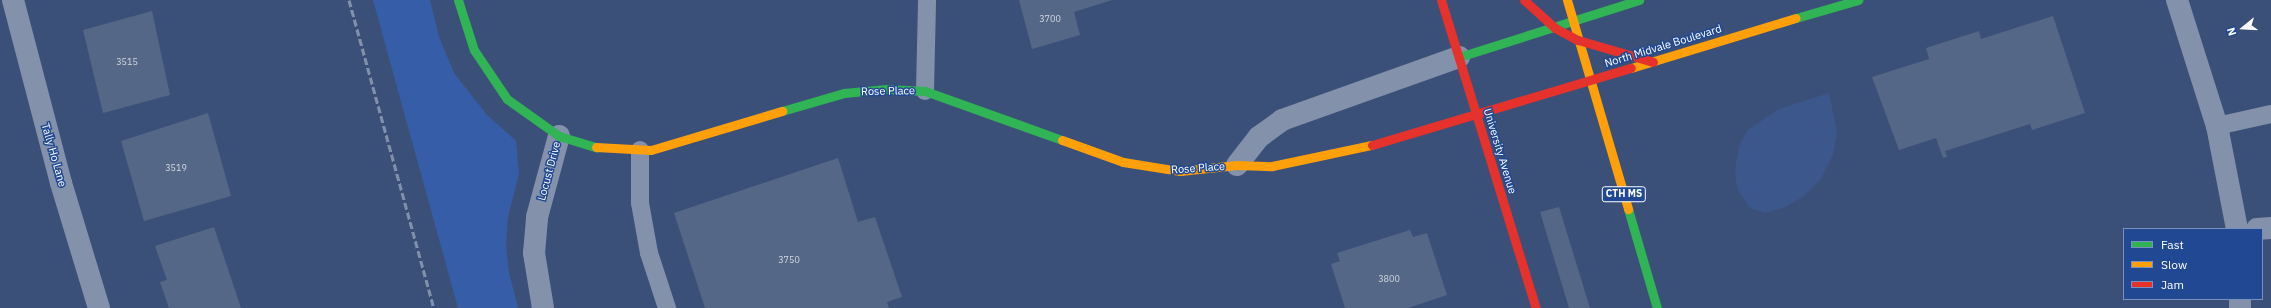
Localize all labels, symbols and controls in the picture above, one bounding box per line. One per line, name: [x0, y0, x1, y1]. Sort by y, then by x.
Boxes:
north arrow: [2223, 8, 2263, 48]
house number: 3700: [1039, 14, 1061, 24]
street label: North Midvale Boulevard: [1603, 22, 1723, 70]
text: N: [2224, 26, 2239, 38]
house number: 3515: [116, 57, 138, 67]
street label: Rose Place: [861, 84, 915, 98]
street label: University Avenue: [1481, 107, 1519, 195]
street label: Tally Ho Lane: [39, 122, 69, 188]
street label: Locust Drive: [535, 140, 563, 202]
street label: Rose Place: [1171, 160, 1225, 176]
house number: 3519: [165, 163, 187, 173]
road number: CTH MS: [1601, 186, 1647, 202]
legend: [2123, 228, 2263, 300]
text: Fast: [2161, 237, 2184, 252]
house number: 3750: [778, 255, 800, 265]
text: Slow: [2161, 257, 2187, 272]
house number: 3800: [1378, 274, 1400, 284]
text: Jam: [2161, 277, 2184, 292]

